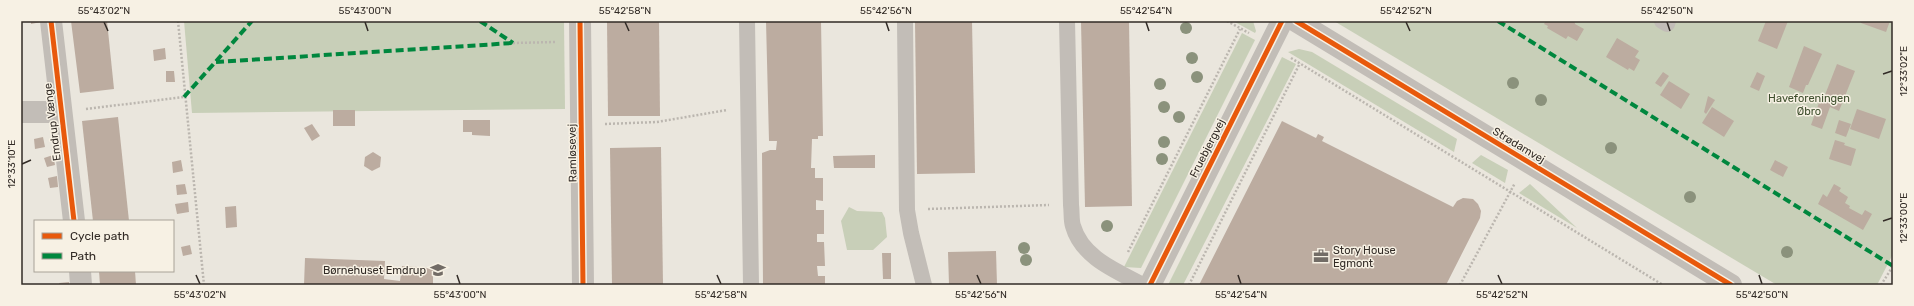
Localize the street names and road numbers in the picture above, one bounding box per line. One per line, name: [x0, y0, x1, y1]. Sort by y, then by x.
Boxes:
street label: Emdrup Vænge: [41, 82, 64, 162]
street label: Fruebjergvej: [1187, 116, 1228, 180]
street label: Ramløsevej: [565, 123, 580, 182]
street label: Strødamvej: [1490, 125, 1547, 166]

